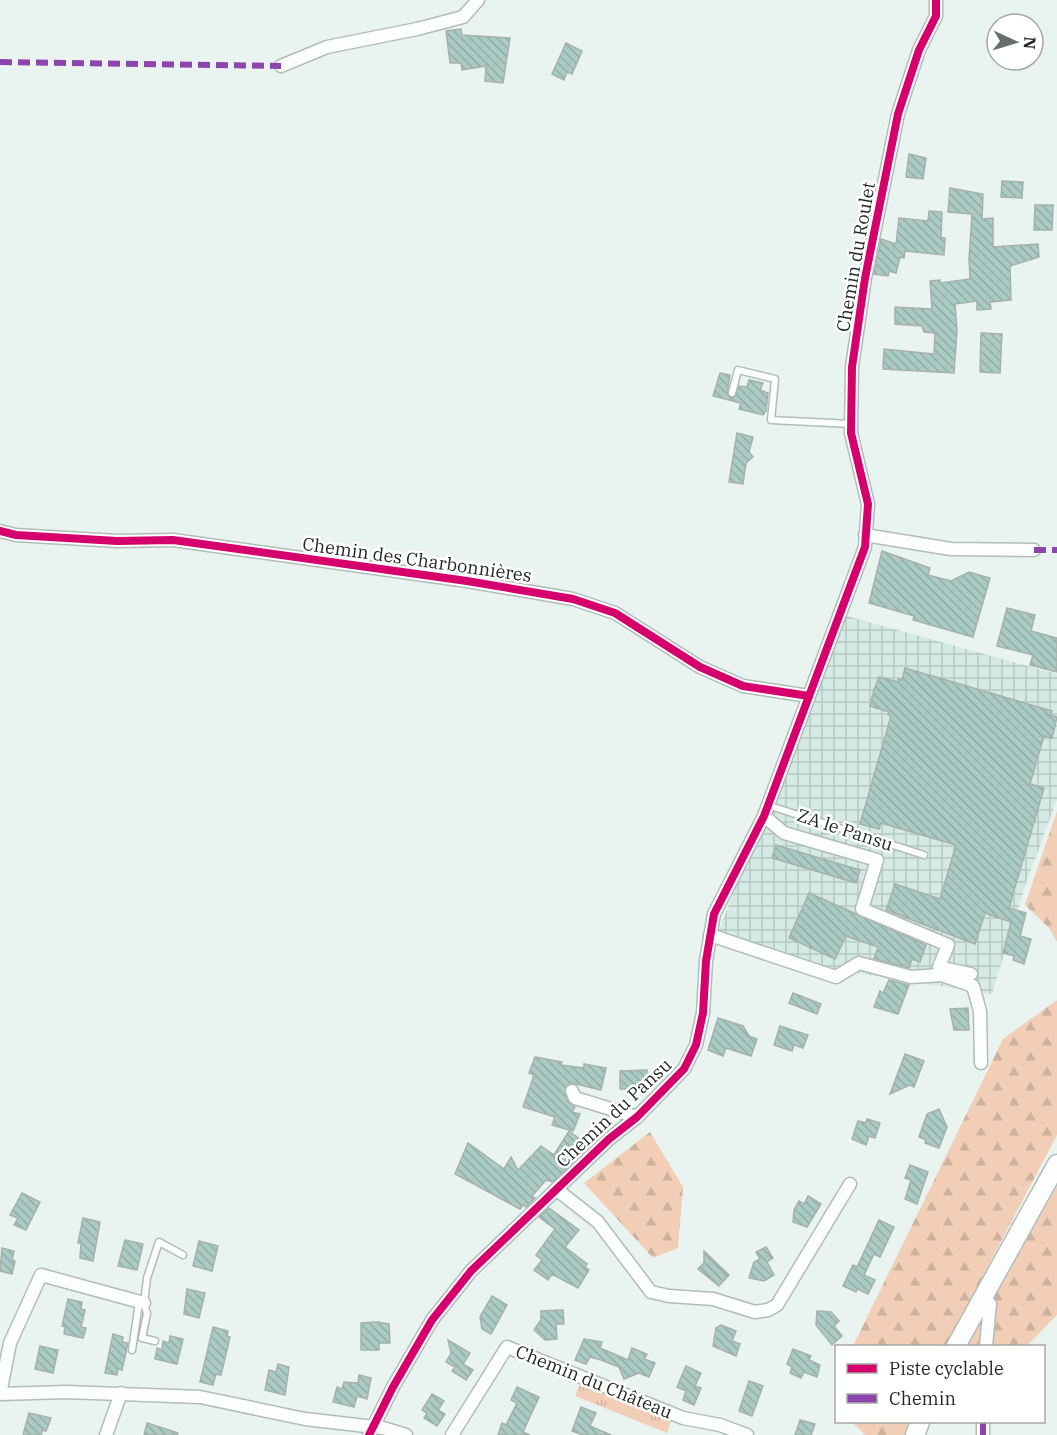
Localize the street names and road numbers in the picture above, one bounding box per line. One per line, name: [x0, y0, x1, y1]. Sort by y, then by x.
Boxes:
street label: Chemin du Roulet: [831, 180, 880, 334]
street label: Chemin des Charbonnières: [301, 532, 533, 587]
street label: ZA le Pansu: [794, 803, 896, 856]
street label: Chemin du Pansu: [551, 1053, 676, 1172]
street label: Chemin du Château: [512, 1340, 676, 1423]

